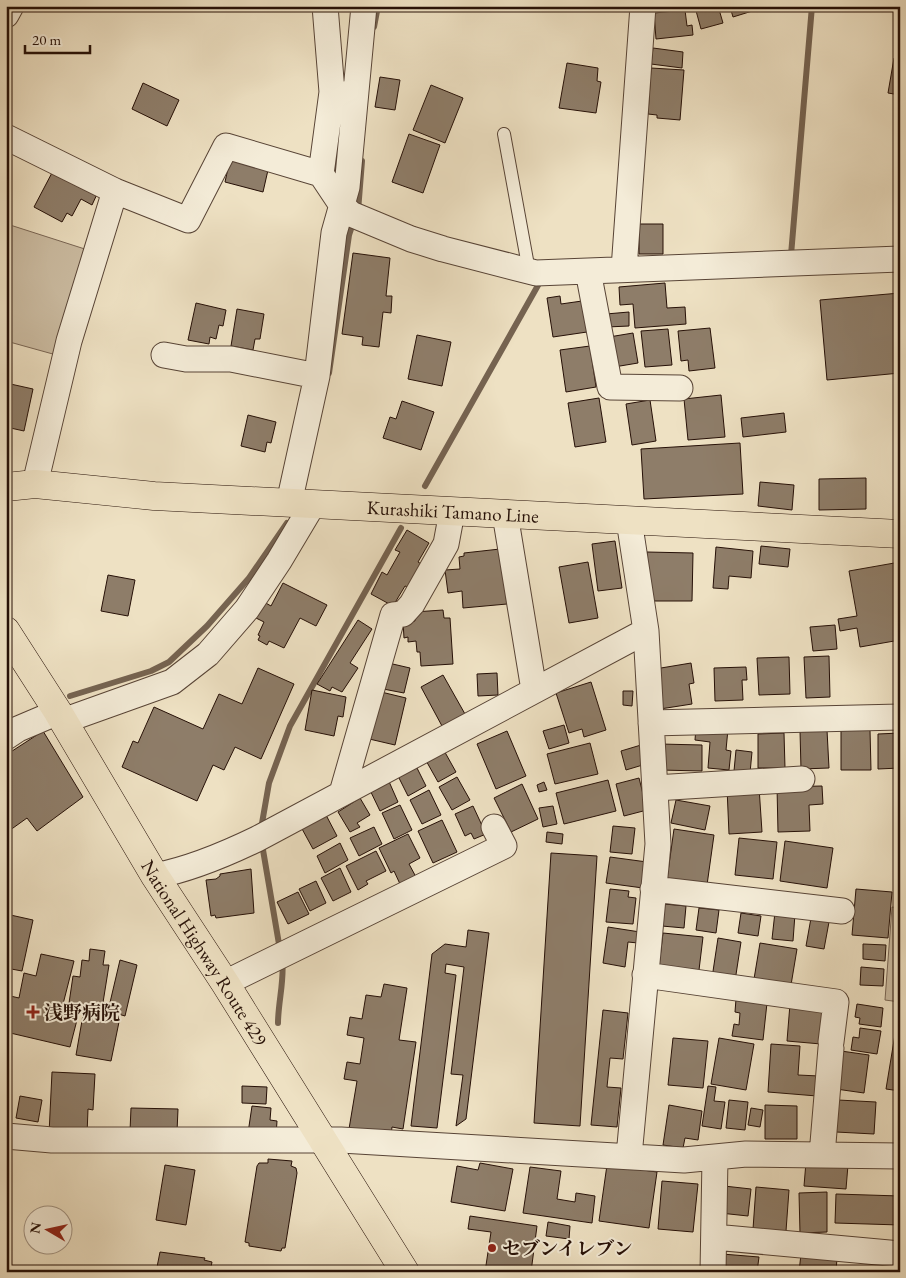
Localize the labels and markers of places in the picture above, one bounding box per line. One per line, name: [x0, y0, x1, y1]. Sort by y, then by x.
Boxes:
place label: 浅野病院: [44, 1000, 120, 1025]
marker: 浅野病院: [26, 1005, 40, 1019]
place label: セブンイレブン: [502, 1236, 633, 1261]
marker: セブンイレブン: [486, 1242, 498, 1254]

